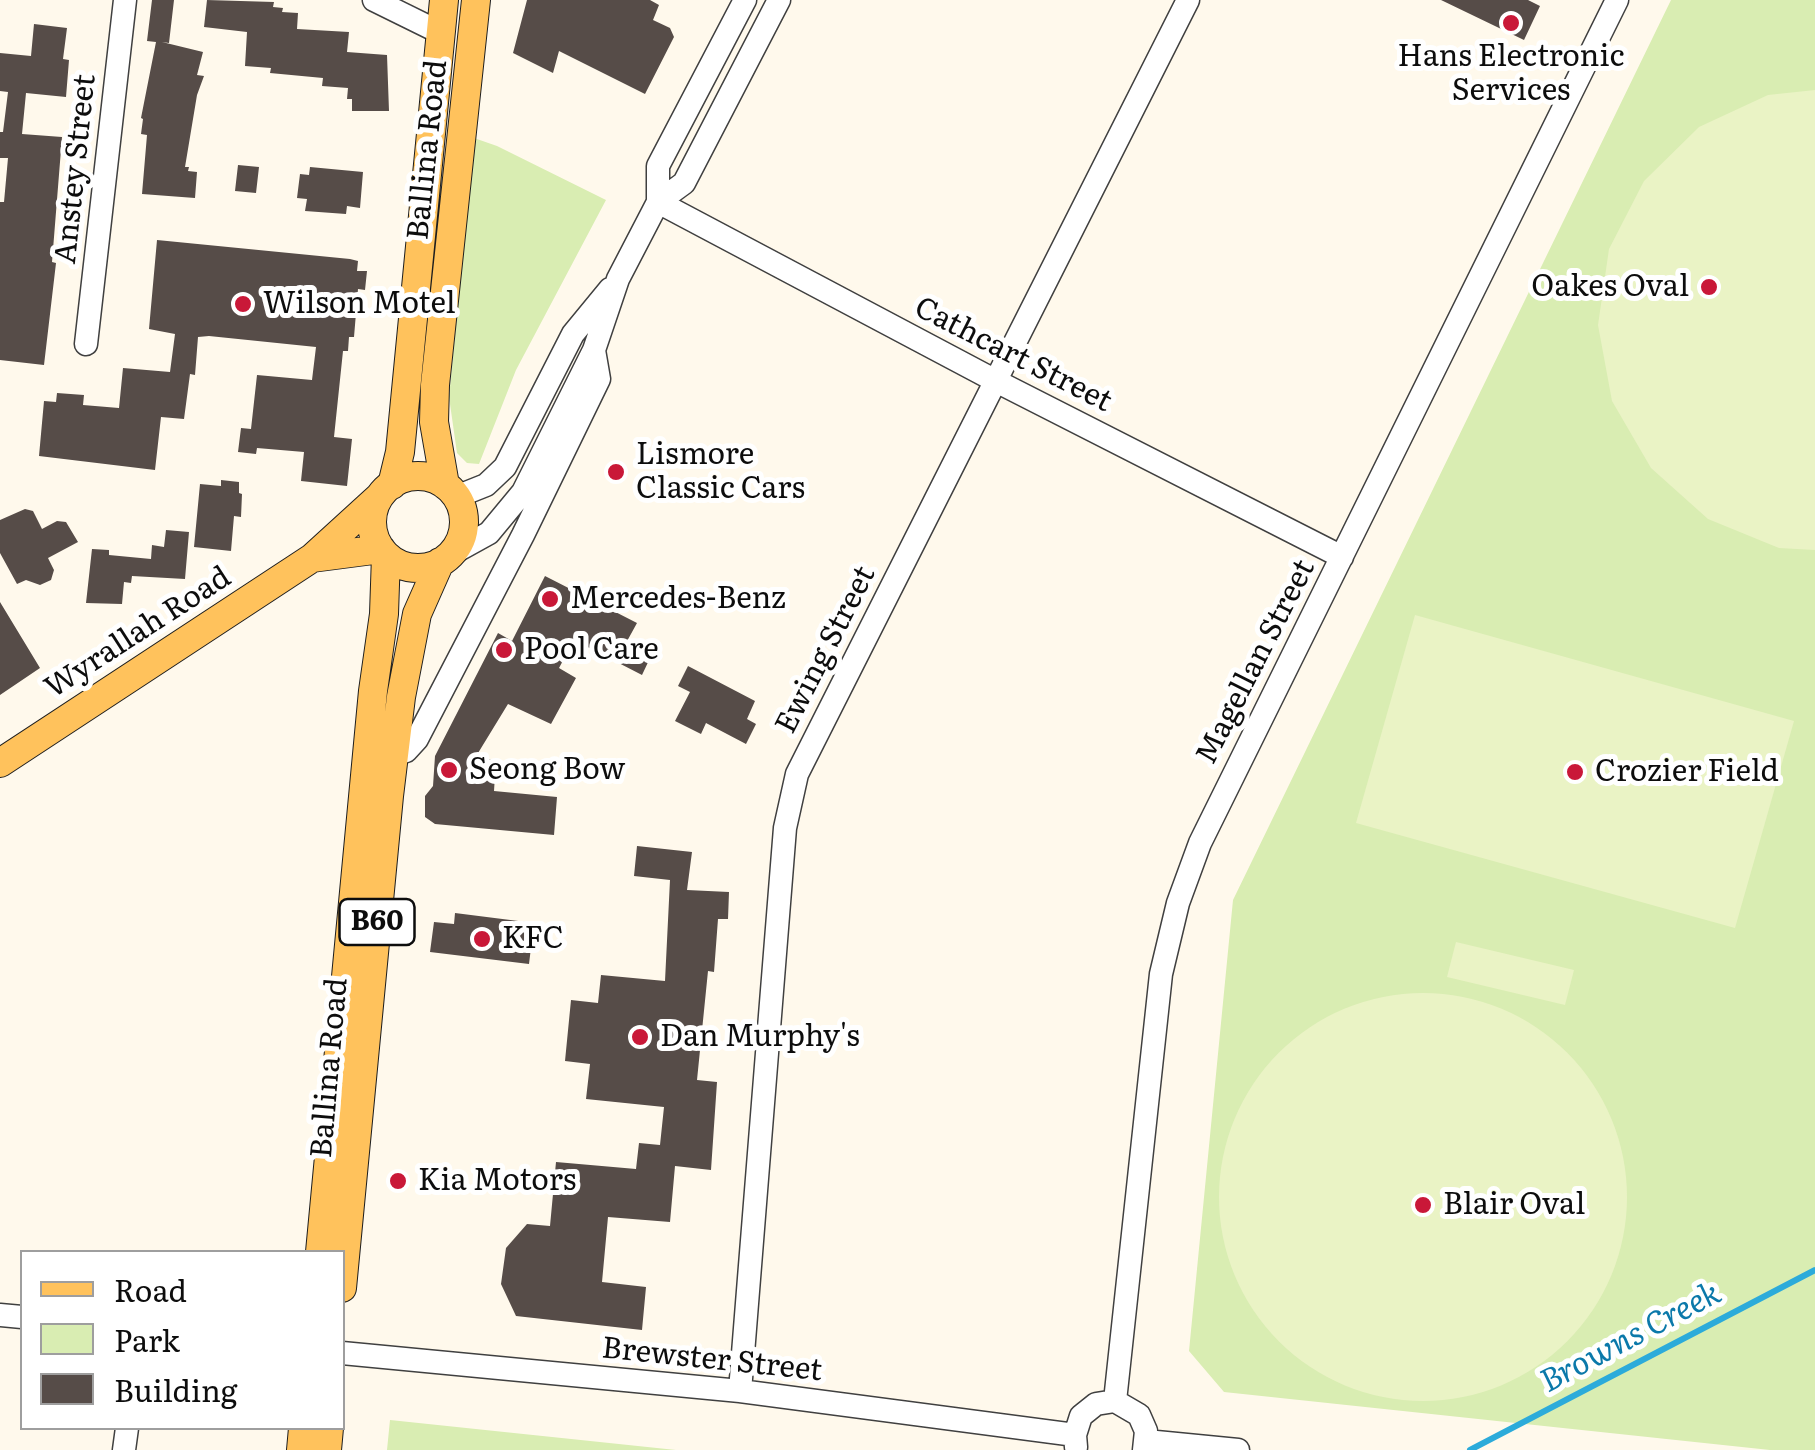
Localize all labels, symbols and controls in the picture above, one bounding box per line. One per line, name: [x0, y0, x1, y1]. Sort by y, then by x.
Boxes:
marker: Hans Electronic Services: [1500, 12, 1522, 34]
place label: Hans Electronic Services: [1398, 39, 1624, 110]
street label: Ballina Road: [401, 58, 455, 242]
street label: Anstey Street: [48, 72, 104, 266]
place label: Oakes Oval: [1531, 269, 1689, 305]
marker: Oakes Oval: [1698, 276, 1720, 298]
place label: Wilson Motel: [263, 286, 456, 322]
street label: Cathcart Street: [908, 290, 1118, 420]
marker: Wilson Motel: [232, 293, 254, 315]
place label: Lismore Classic Cars: [636, 437, 805, 508]
marker: Lismore Classic Cars: [605, 461, 627, 483]
street label: Magellan Street: [1189, 554, 1323, 770]
street label: Wyrallah Road: [38, 560, 238, 706]
street label: Ewing Street: [768, 560, 884, 740]
place label: Mercedes-Benz: [570, 581, 786, 617]
marker: Mercedes-Benz: [539, 588, 561, 610]
place label: Pool Care: [524, 632, 659, 668]
marker: Pool Care: [493, 639, 515, 661]
place label: Seong Bow: [469, 752, 625, 788]
place label: Crozier Field: [1595, 754, 1779, 790]
marker: Seong Bow: [438, 759, 460, 781]
marker: Crozier Field: [1564, 761, 1586, 783]
road number: B60: [340, 899, 414, 945]
place label: KFC: [502, 921, 564, 957]
marker: KFC: [471, 928, 493, 950]
street label: Ballina Road: [304, 976, 356, 1160]
place label: Dan Murphy's: [660, 1019, 860, 1055]
marker: Dan Murphy's: [629, 1026, 651, 1048]
place label: Kia Motors: [418, 1163, 576, 1199]
marker: Kia Motors: [387, 1170, 409, 1192]
place label: Blair Oval: [1443, 1187, 1585, 1223]
marker: Blair Oval: [1412, 1194, 1434, 1216]
legend: [20, 1250, 345, 1430]
text: Road: [114, 1267, 187, 1311]
water label: Browns Creek: [1534, 1274, 1728, 1402]
text: Park: [114, 1317, 180, 1361]
street label: Brewster Street: [600, 1331, 824, 1389]
text: Building: [114, 1367, 238, 1411]

